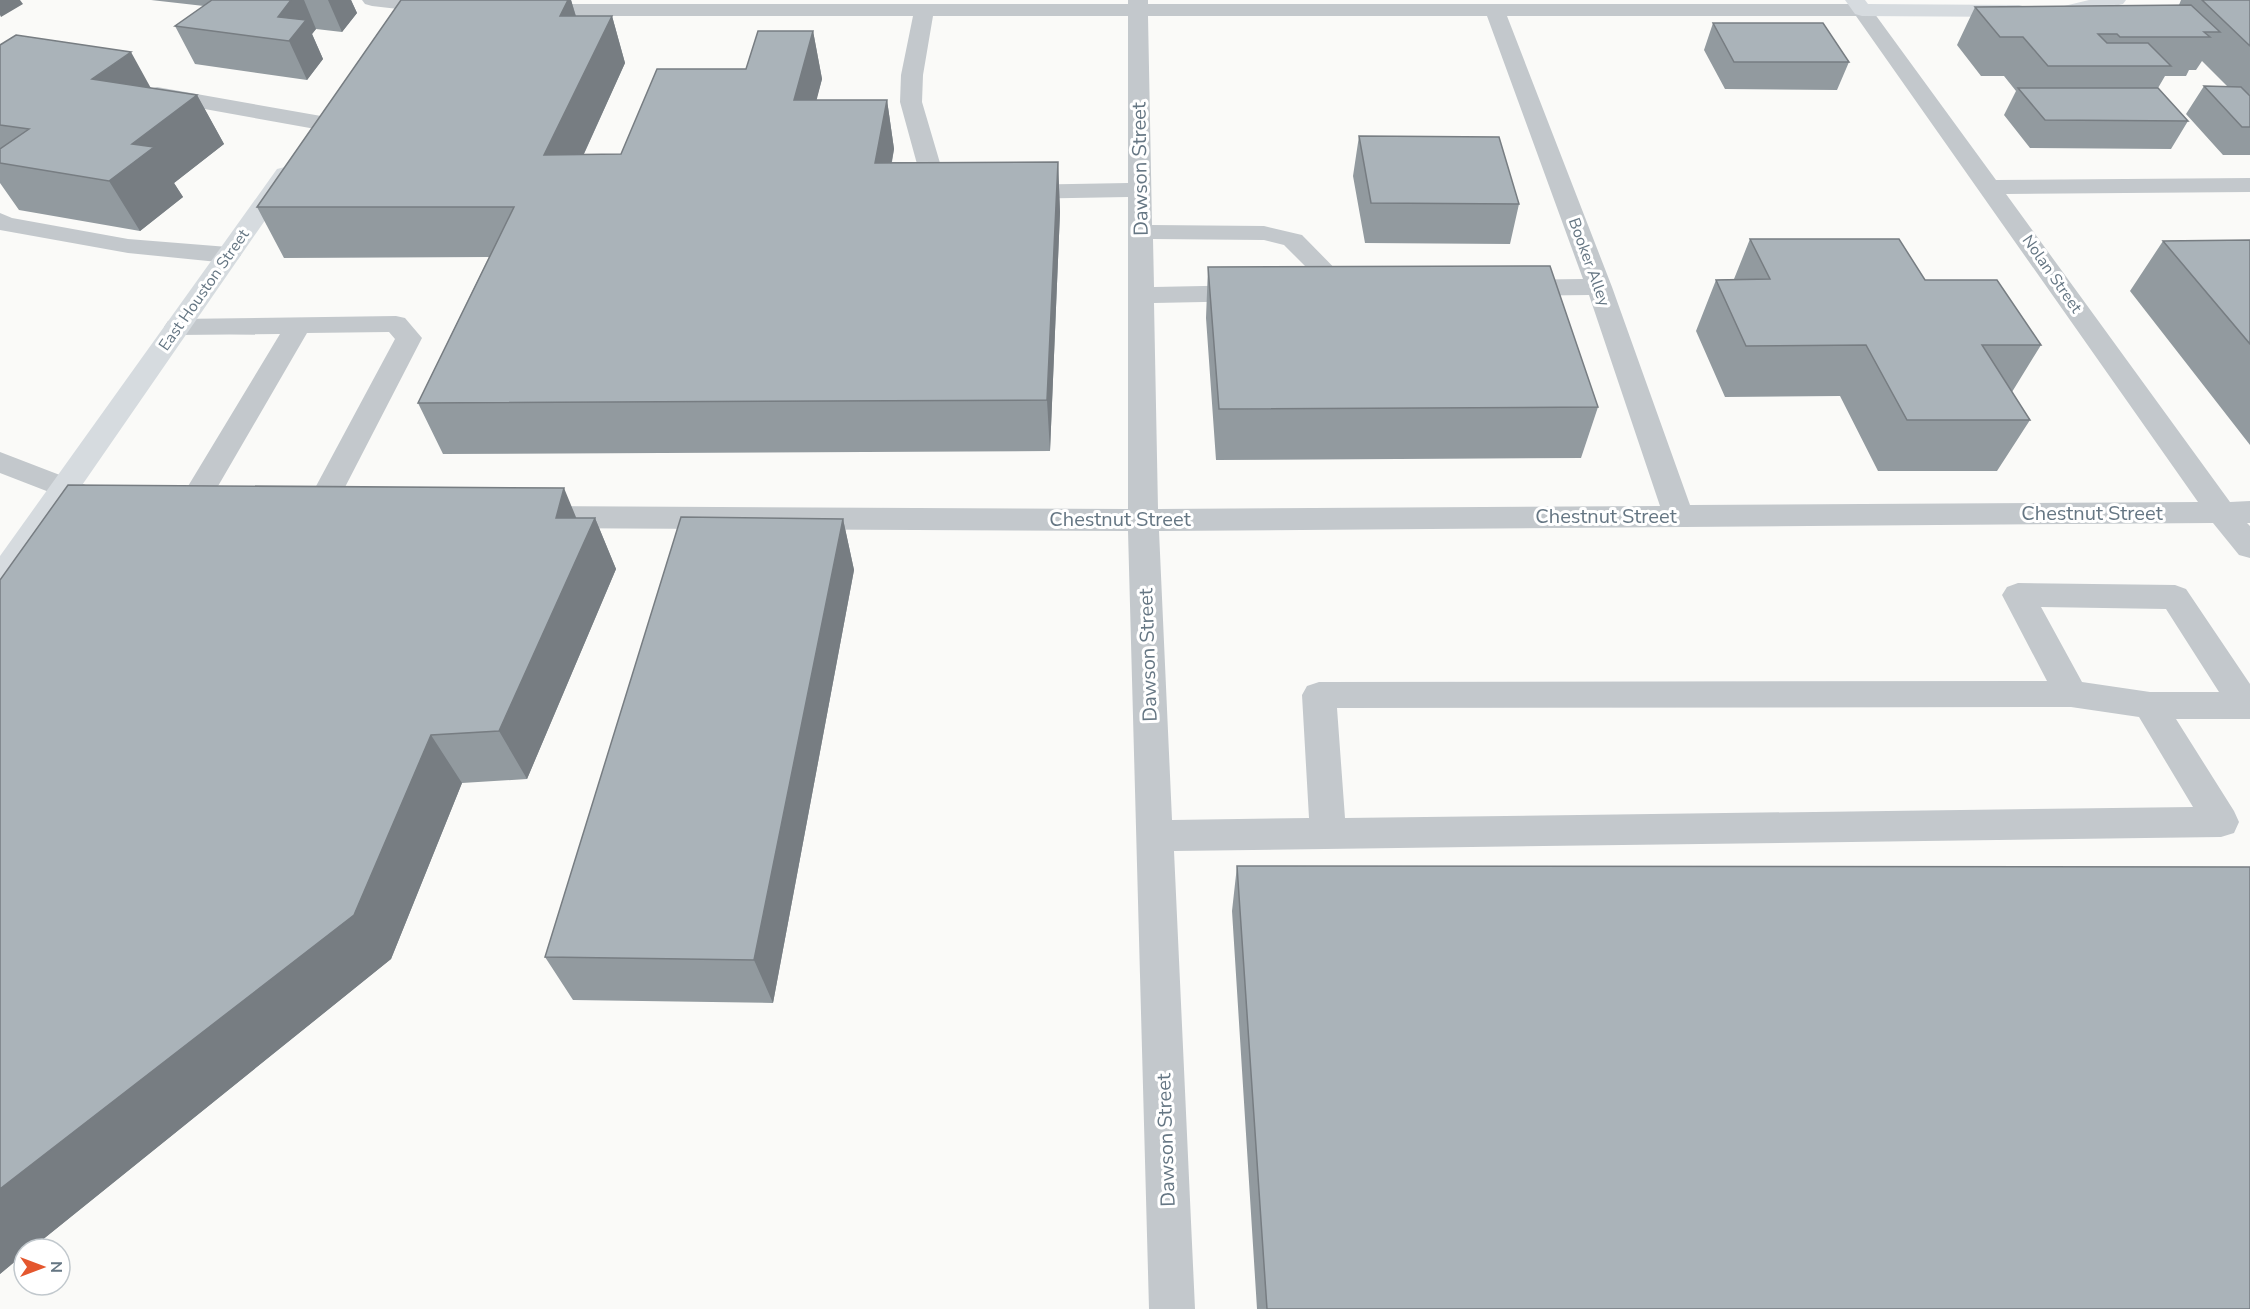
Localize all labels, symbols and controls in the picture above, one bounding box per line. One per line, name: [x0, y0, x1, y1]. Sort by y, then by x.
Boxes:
street label: Dawson Street: [1125, 101, 1155, 236]
street label: Booker Alley: [1563, 215, 1615, 310]
street label: East Houston Street: [154, 224, 255, 355]
street label: Nolan Street: [2017, 230, 2087, 318]
street label: Chestnut Street: [2021, 500, 2164, 527]
street label: Chestnut Street: [1535, 503, 1678, 530]
street label: Chestnut Street: [1049, 506, 1192, 533]
street label: Dawson Street: [1132, 587, 1164, 722]
street label: Dawson Street: [1150, 1072, 1182, 1207]
north arrow: [12, 1237, 72, 1297]
text: N: [45, 1261, 67, 1273]

